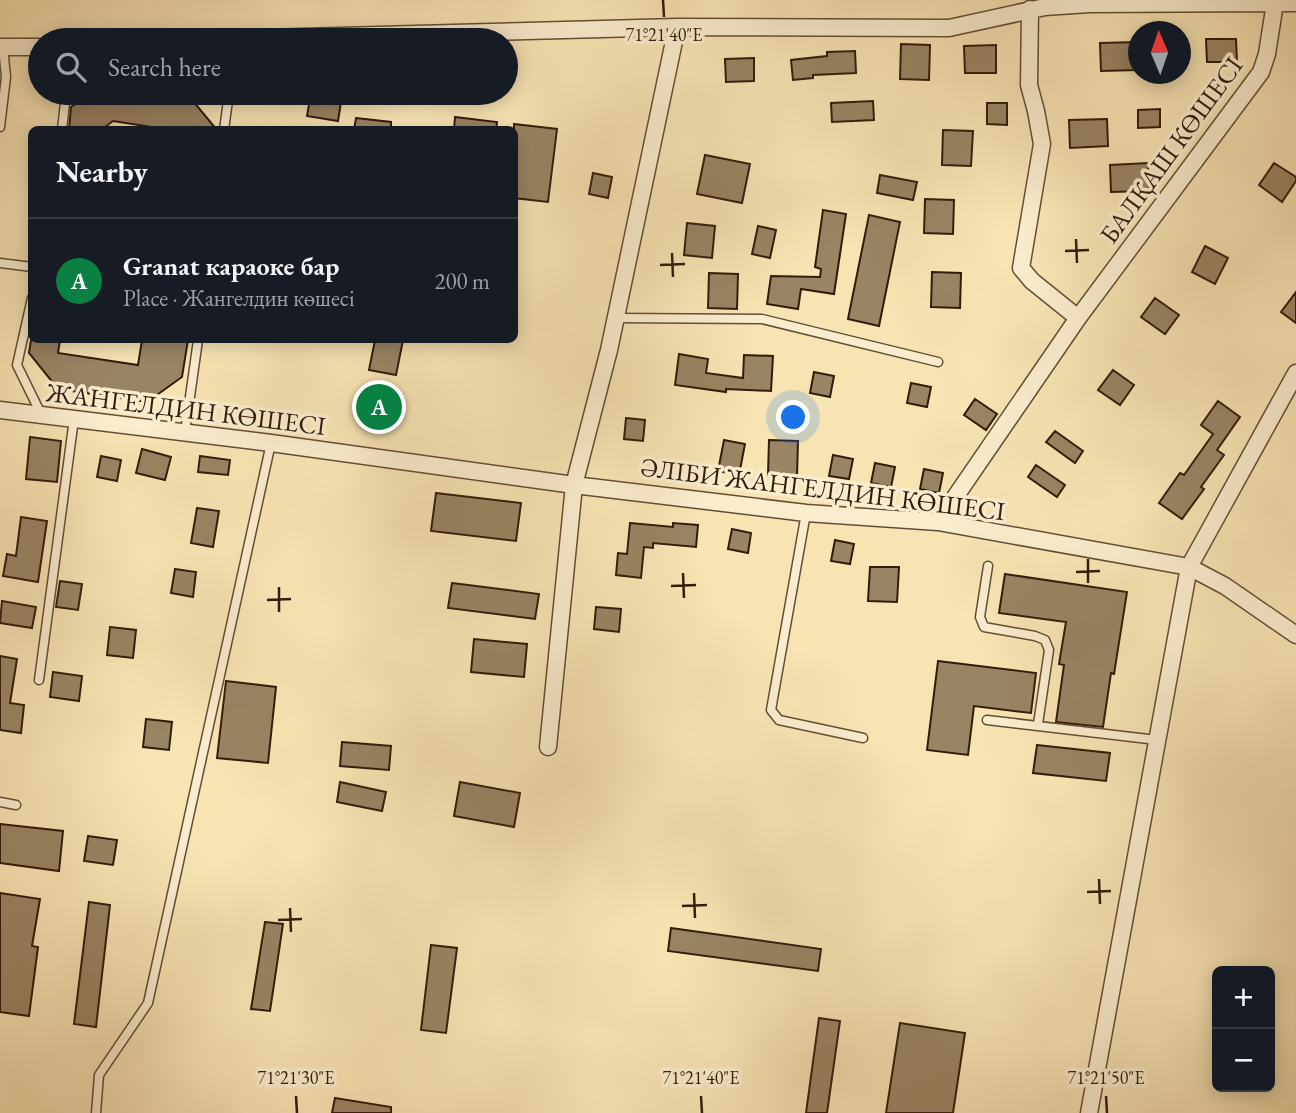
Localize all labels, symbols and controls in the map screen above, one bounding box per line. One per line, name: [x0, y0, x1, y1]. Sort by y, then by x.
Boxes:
north arrow: [1128, 21, 1191, 84]
text: 71°21'40"E: [626, 23, 702, 46]
search box: [28, 28, 518, 105]
icon: search: [52, 48, 90, 86]
text: Search here: [108, 50, 221, 84]
street label: БАЛҚАШ КӨШЕСІ: [1092, 50, 1250, 250]
text: Nearby: [56, 152, 148, 191]
text: Granat караоке бар: [123, 249, 339, 283]
text: A: [71, 266, 87, 296]
text: 200 m: [434, 266, 490, 296]
text: Place · Жангелдин көшесі: [123, 283, 355, 313]
street label: ЖАНГЕЛДИН КӨШЕСІ: [43, 375, 328, 443]
pin: A: [356, 381, 402, 433]
your location: [776, 400, 810, 434]
street label: ӘЛІБИ ЖАНГЕЛДИН КӨШЕСІ: [639, 450, 1007, 528]
map controls: [1212, 966, 1275, 1092]
button: +: [1212, 966, 1275, 1029]
button: −: [1212, 1029, 1275, 1092]
text: 71°21'30"E: [258, 1066, 334, 1089]
text: 71°21'40"E: [663, 1066, 739, 1089]
text: 71°21'50"E: [1068, 1066, 1144, 1089]

